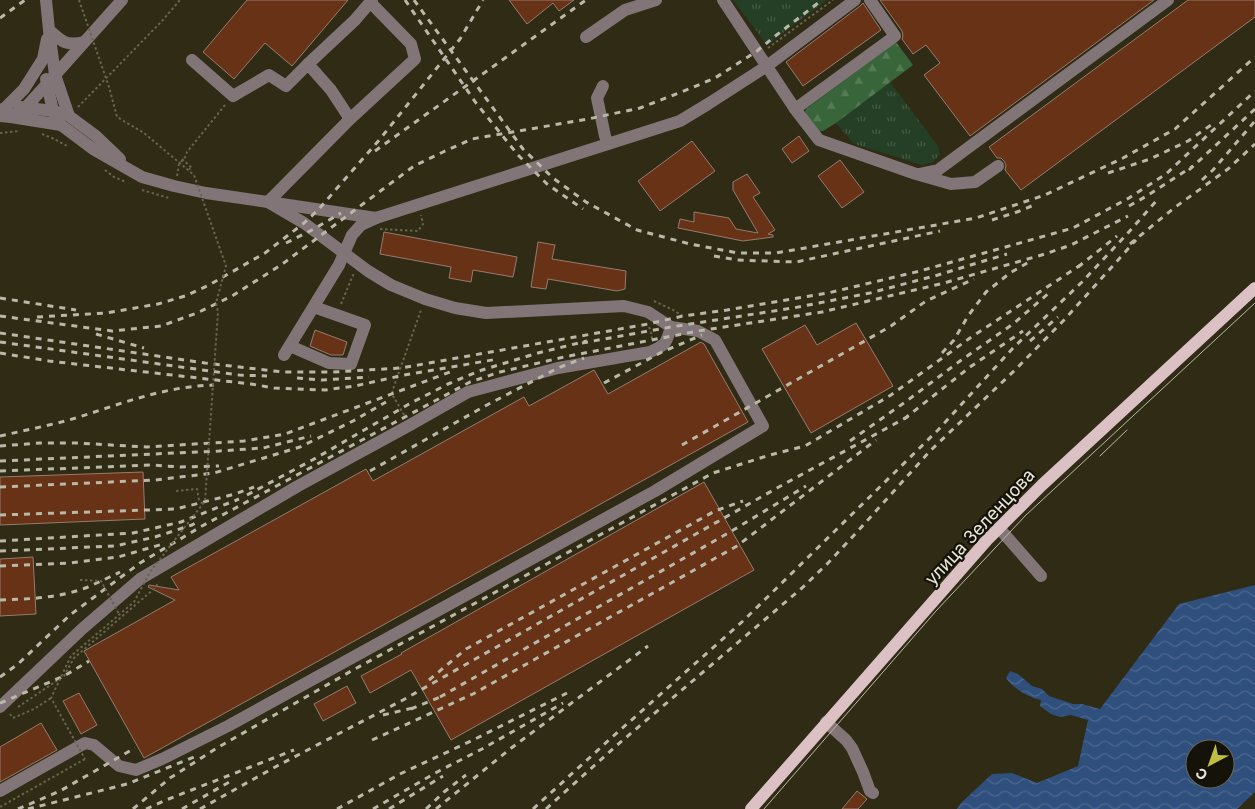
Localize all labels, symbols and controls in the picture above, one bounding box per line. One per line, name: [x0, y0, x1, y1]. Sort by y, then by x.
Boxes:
street label: улица Зеленцова: [920, 464, 1039, 589]
north arrow: [1185, 739, 1235, 789]
text: С: [1192, 764, 1211, 784]

